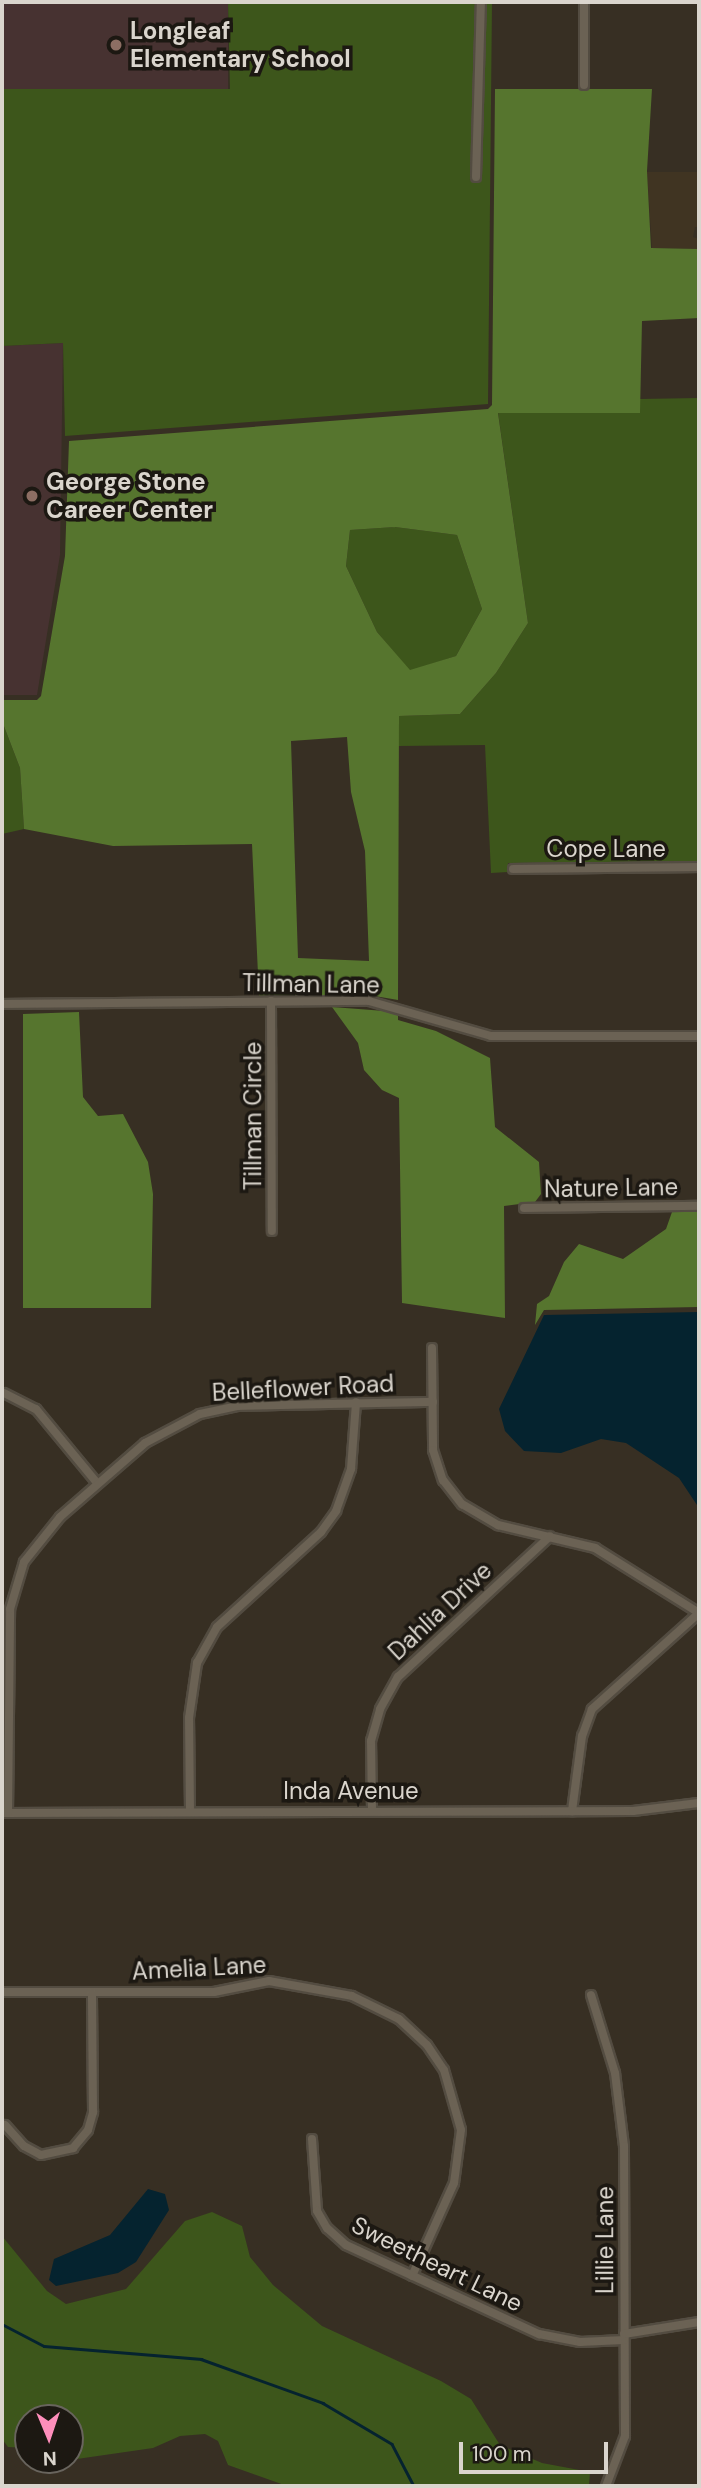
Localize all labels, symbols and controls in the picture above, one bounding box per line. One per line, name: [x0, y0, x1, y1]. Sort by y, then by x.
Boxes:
place label: Longleaf Elementary School: [130, 17, 351, 73]
marker: Longleaf Elementary School: [108, 37, 124, 53]
place label: George Stone Career Center: [46, 468, 213, 524]
marker: George Stone Career Center: [24, 488, 40, 504]
street label: Cope Lane: [546, 835, 666, 863]
street label: Tillman Lane: [242, 968, 380, 1000]
street label: Tillman Circle: [239, 1042, 267, 1190]
street label: Nature Lane: [544, 1172, 678, 1204]
street label: Belleflower Road: [211, 1369, 395, 1407]
street label: Dahlia Drive: [382, 1556, 498, 1666]
street label: Inda Avenue: [283, 1777, 419, 1805]
street label: Amelia Lane: [131, 1950, 267, 1986]
street label: Lillie Lane: [591, 2186, 619, 2294]
street label: Sweetheart Lane: [347, 2210, 527, 2318]
north arrow: [14, 2404, 84, 2474]
scale bar: [463, 2428, 612, 2472]
text: 100 m: [472, 2440, 532, 2468]
text: N: [42, 2446, 57, 2471]

